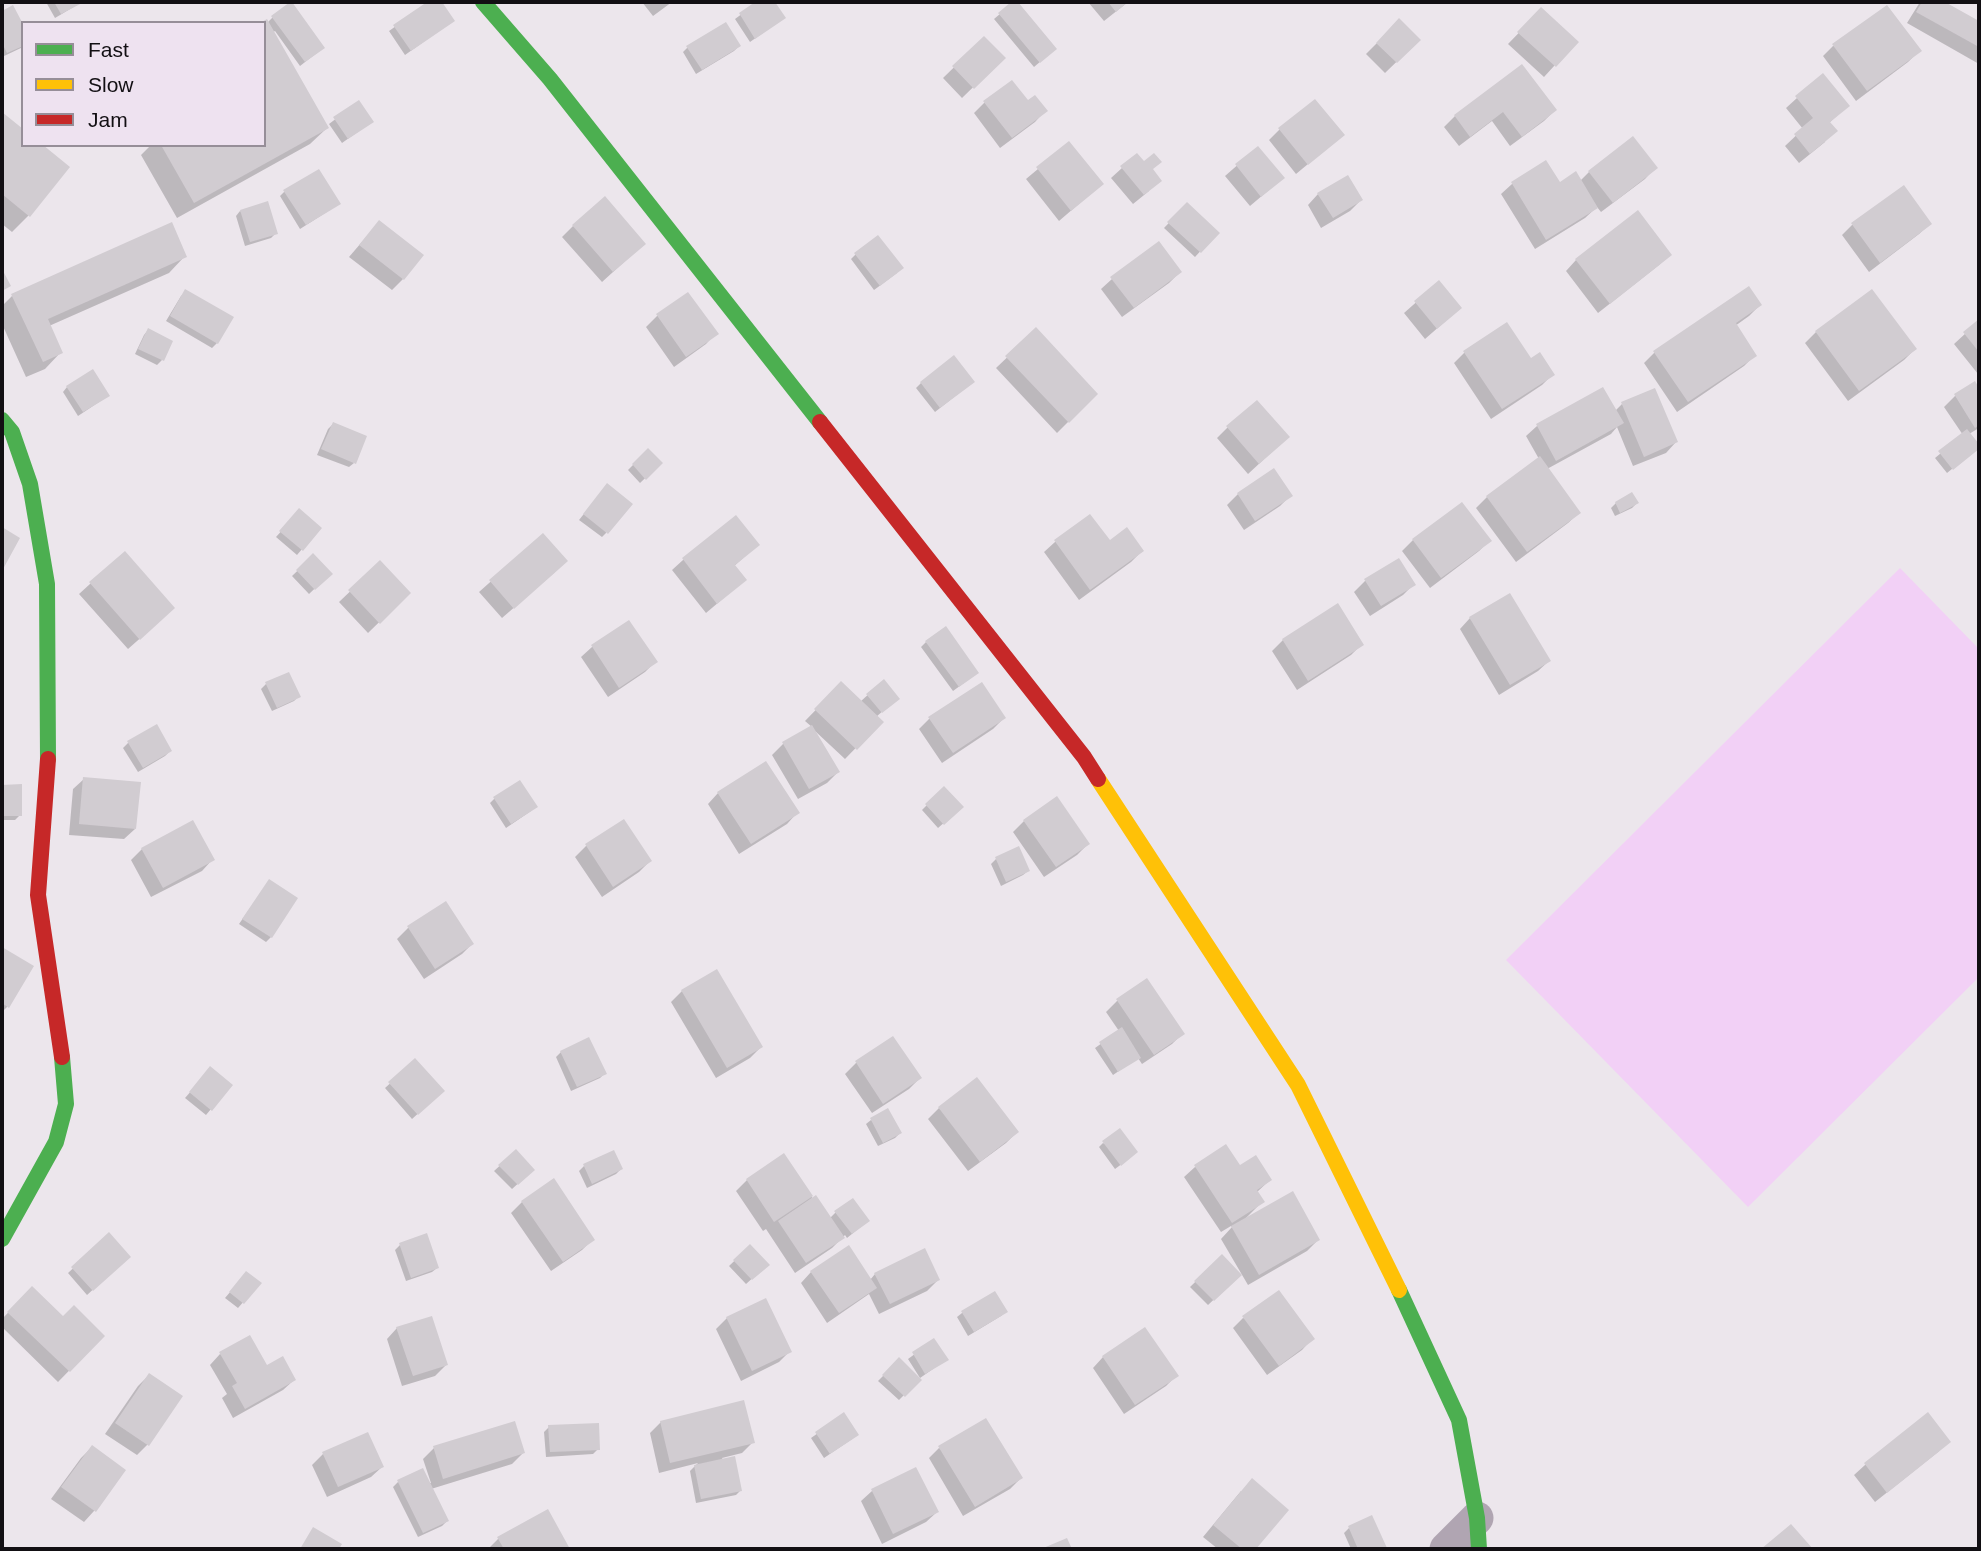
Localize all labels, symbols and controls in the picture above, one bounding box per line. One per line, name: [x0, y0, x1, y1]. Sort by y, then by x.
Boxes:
legend: [21, 21, 266, 147]
text: Fast: [88, 38, 129, 61]
text: Slow: [88, 73, 134, 96]
text: Jam: [88, 108, 128, 131]

